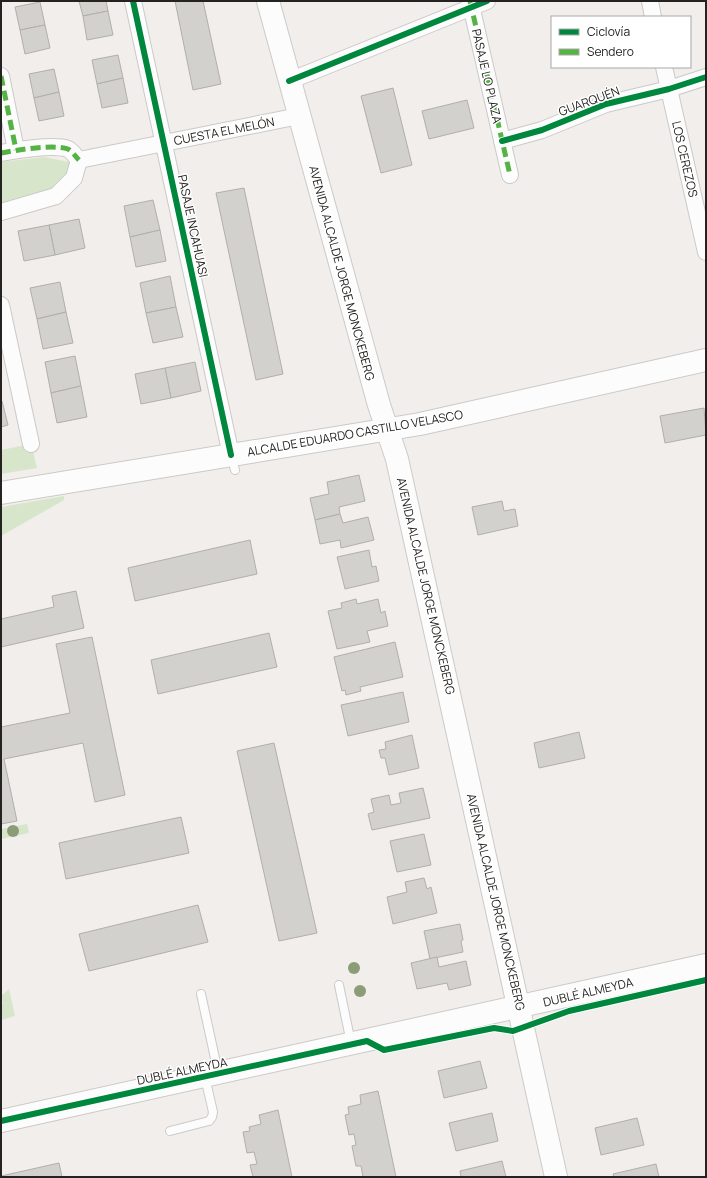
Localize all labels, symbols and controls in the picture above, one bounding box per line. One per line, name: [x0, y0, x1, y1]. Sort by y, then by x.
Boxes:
legend: [551, 16, 691, 68]
text: Ciclovía: [587, 23, 630, 40]
street label: PASAJE LO PLAZA: [468, 27, 506, 125]
text: Sendero: [587, 43, 634, 60]
street label: GUARQUÉN: [556, 82, 622, 120]
street label: CUESTA EL MELÓN: [172, 113, 276, 149]
street label: LOS CEREZOS: [668, 119, 702, 199]
street label: AVENIDA ALCALDE JORGE MONCKEBERG: [305, 164, 379, 383]
street label: PASAJE INCAHUASI: [174, 173, 212, 279]
street label: ALCALDE EDUARDO CASTILLO VELASCO: [246, 406, 465, 460]
street label: AVENIDA ALCALDE JORGE MONCKEBERG: [393, 476, 459, 697]
street label: AVENIDA ALCALDE JORGE MONCKEBERG: [463, 792, 529, 1013]
street label: DUBLÉ ALMEYDA: [541, 973, 635, 1011]
street label: DUBLÉ ALMEYDA: [135, 1053, 229, 1089]

